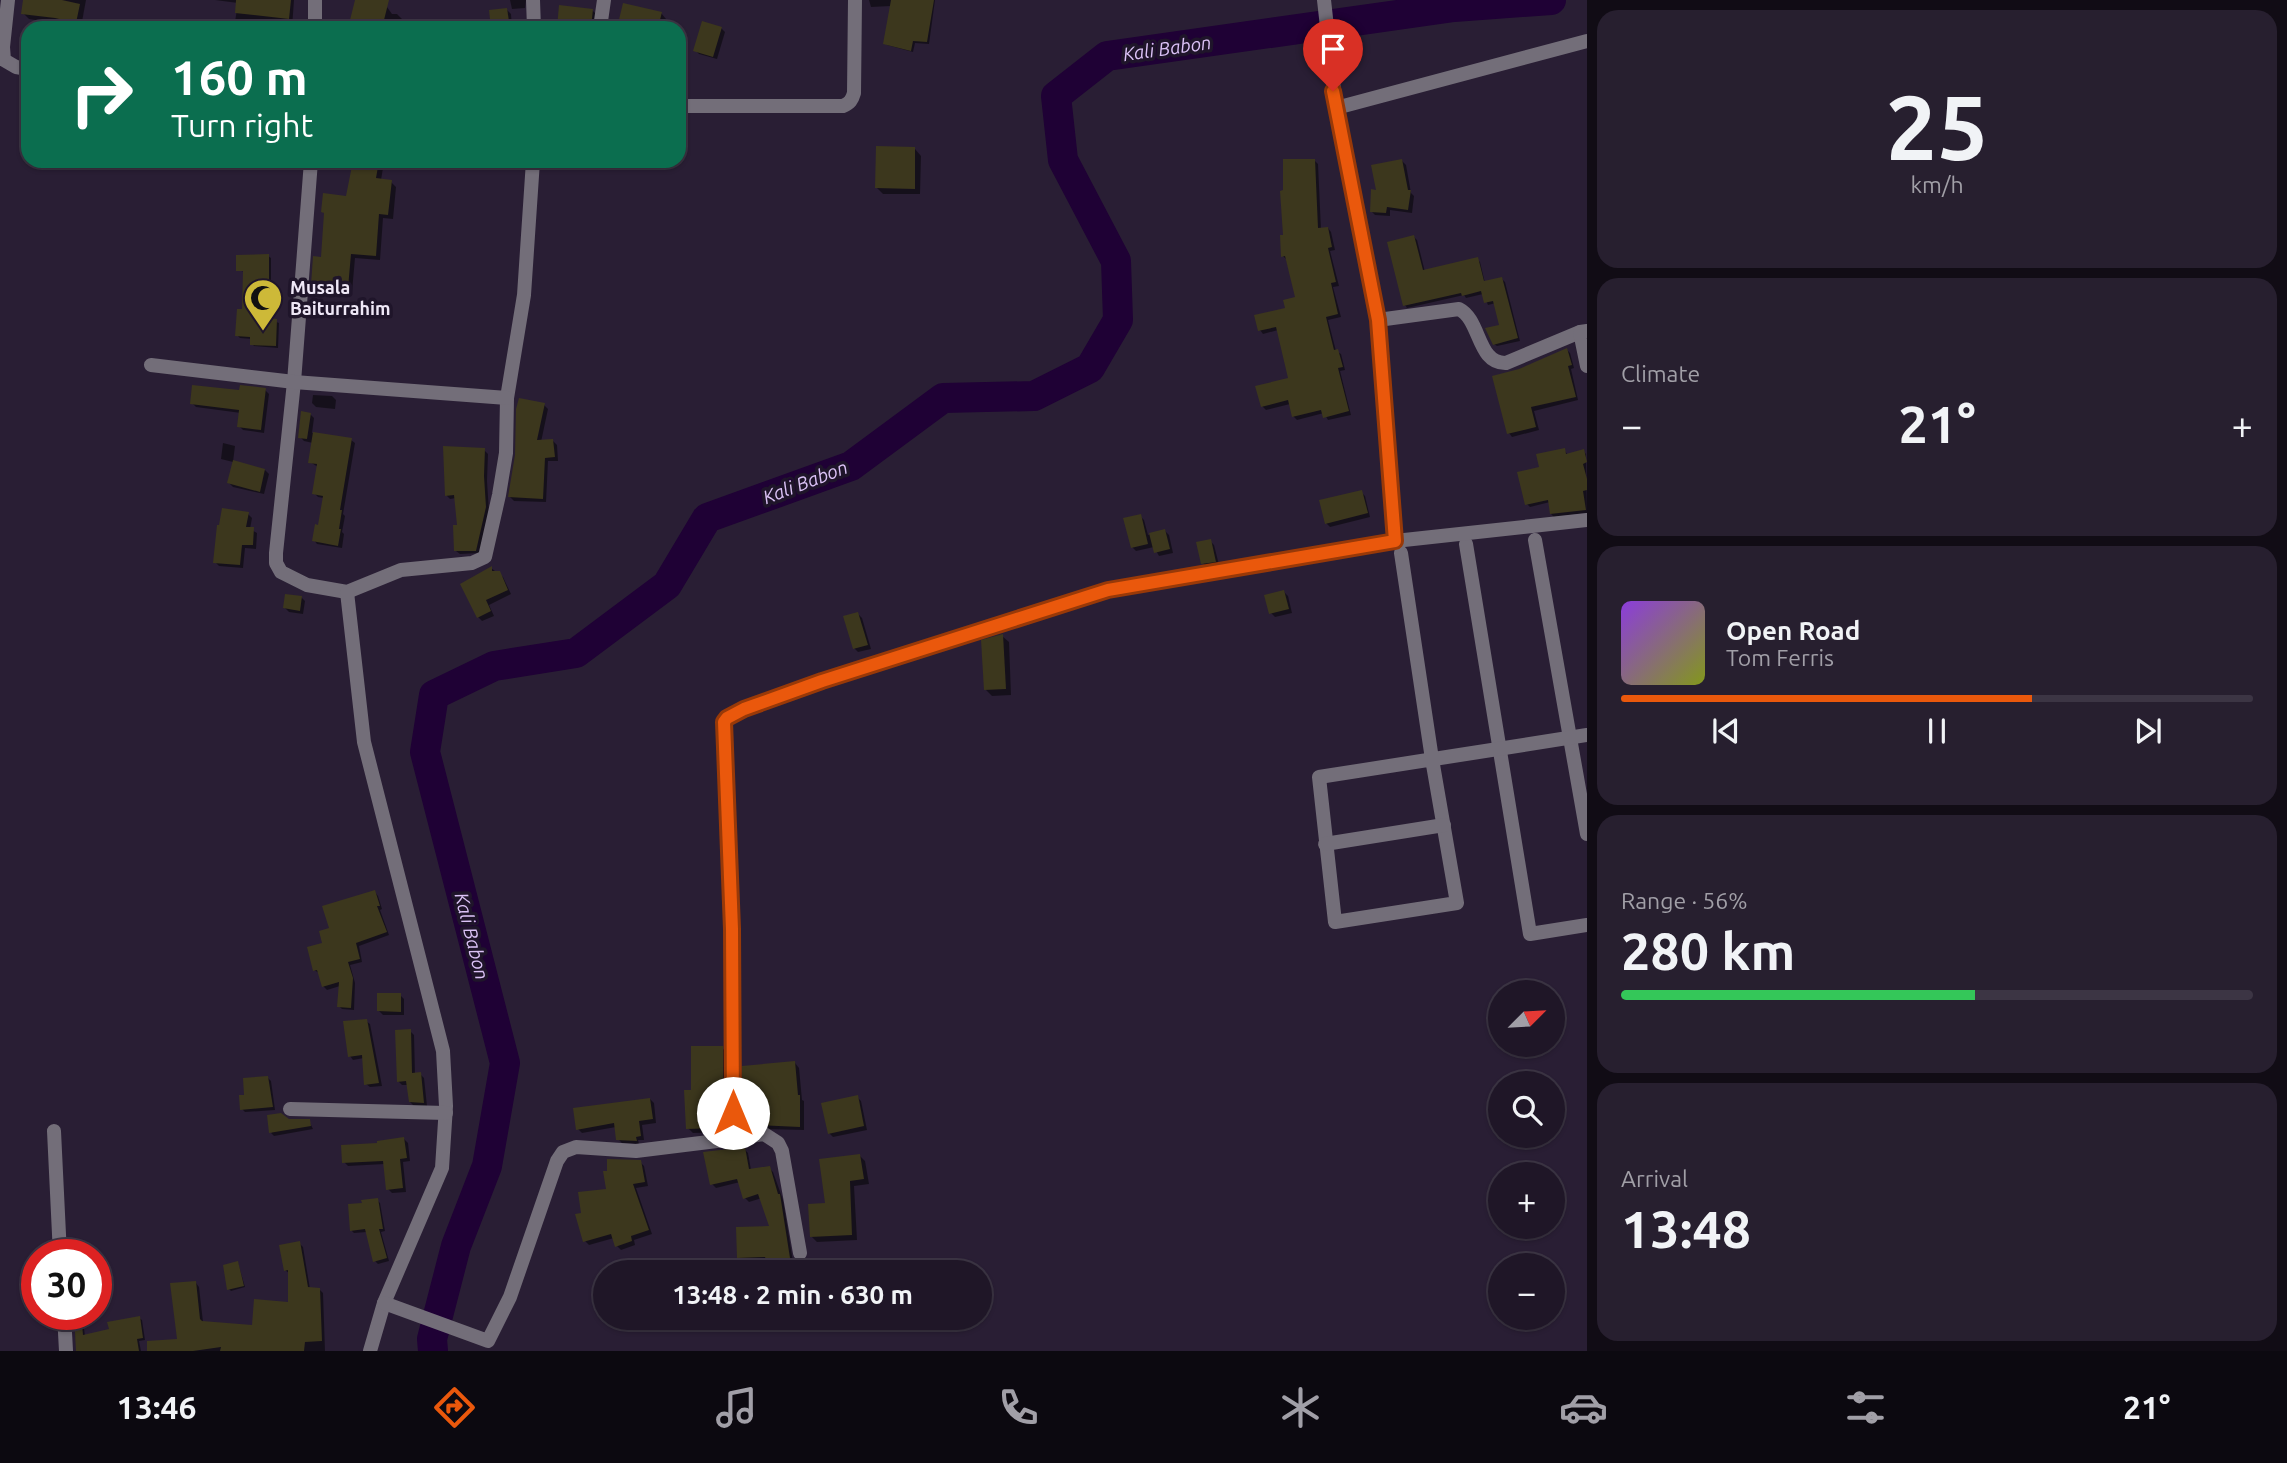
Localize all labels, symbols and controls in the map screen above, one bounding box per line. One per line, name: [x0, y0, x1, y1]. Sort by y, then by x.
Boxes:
pin: [1303, 19, 1363, 91]
icon: arrive: [1314, 30, 1352, 68]
water label: Kali Babon: [1121, 31, 1213, 65]
icon: right: [56, 49, 147, 140]
text: 160 m: [171, 49, 308, 104]
text: 25: [1886, 75, 1988, 177]
text: Turn right: [171, 107, 313, 143]
text: km/h: [1910, 172, 1964, 197]
mosque icon: Musala Baiturrahim: [242, 277, 284, 332]
place label: Musala Baiturrahim: [290, 277, 390, 318]
text: Climate: [1621, 361, 1700, 386]
text: 21°: [1898, 395, 1976, 453]
text: −: [1621, 404, 1642, 446]
text: +: [2232, 404, 2253, 446]
water label: Kali Babon: [759, 456, 851, 508]
text: Open Road: [1726, 616, 1860, 645]
text: Tom Ferris: [1726, 645, 1834, 670]
icon: previous: [1707, 712, 1745, 750]
icon: pause: [1918, 712, 1956, 750]
icon: next: [2129, 712, 2167, 750]
text: Range · 56%: [1621, 888, 1748, 913]
water label: Kali Babon: [451, 890, 493, 982]
text: 280 km: [1621, 922, 1795, 980]
north arrow: [1488, 980, 1564, 1057]
map controls: [1488, 980, 1565, 1330]
button: search: [1488, 1071, 1565, 1148]
position arrow: [696, 1076, 770, 1150]
button: +: [1488, 1162, 1565, 1239]
text: Arrival: [1621, 1166, 1688, 1191]
text: 13:48: [1621, 1200, 1751, 1258]
speed limit sign: 30: [21, 1239, 112, 1330]
button: −: [1488, 1253, 1565, 1330]
text: 13:48 · 2 min · 630 m: [672, 1280, 913, 1309]
icon: directions: [430, 1383, 479, 1432]
icon: music: [712, 1383, 761, 1432]
icon: phone: [994, 1383, 1043, 1432]
icon: climate: [1276, 1383, 1325, 1432]
icon: car: [1559, 1383, 1608, 1432]
icon: filters: [1841, 1383, 1890, 1432]
text: 13:46: [117, 1389, 197, 1425]
text: 21°: [2123, 1389, 2170, 1425]

